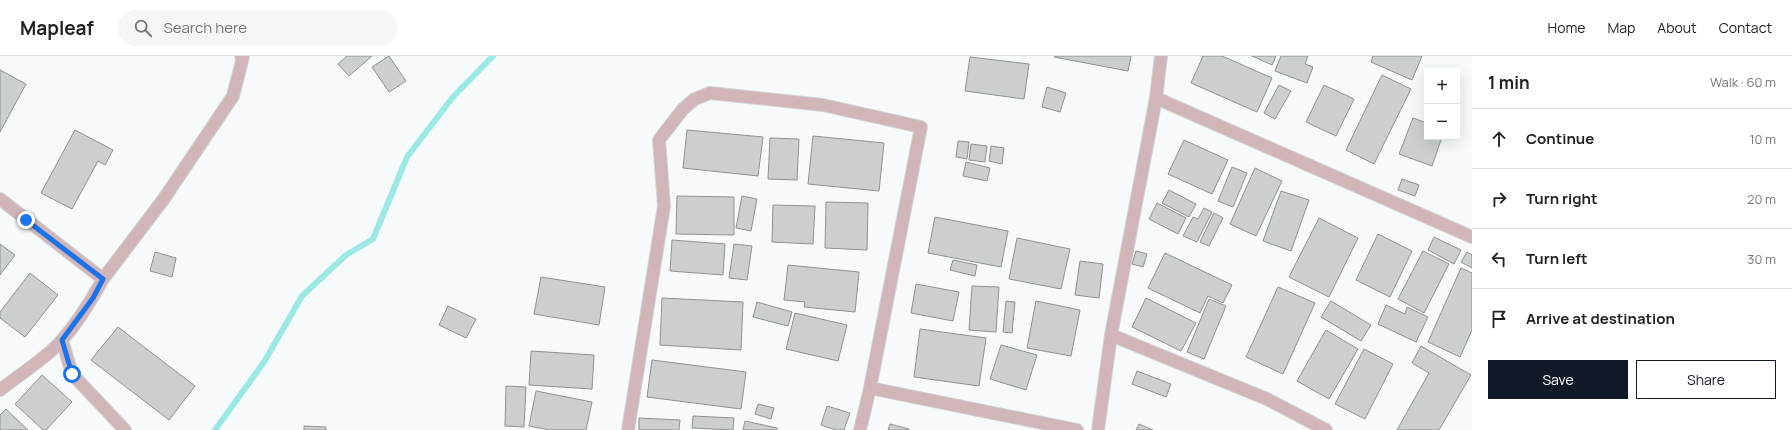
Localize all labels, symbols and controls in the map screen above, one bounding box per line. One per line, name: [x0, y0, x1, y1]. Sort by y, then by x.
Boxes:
search box: [118, 10, 398, 46]
text: Mapleaf: [20, 15, 94, 41]
icon: search: [132, 17, 154, 39]
text: Search here: [164, 17, 247, 38]
text: Home: [1548, 18, 1585, 37]
text: Map: [1607, 18, 1635, 37]
text: About: [1657, 18, 1697, 37]
text: Contact: [1719, 18, 1772, 37]
map controls: [1424, 68, 1460, 140]
button: +: [1424, 68, 1460, 104]
text: 1 min: [1488, 71, 1530, 94]
text: Walk · 60 m: [1710, 73, 1776, 91]
button: −: [1424, 104, 1460, 140]
icon: ahead: [1488, 128, 1510, 150]
text: Continue: [1526, 128, 1594, 149]
text: 10 m: [1749, 130, 1776, 148]
icon: right: [1488, 188, 1510, 210]
text: Turn right: [1526, 188, 1597, 209]
text: 20 m: [1747, 190, 1776, 208]
route end: [17, 211, 35, 229]
icon: left: [1488, 248, 1510, 270]
text: Turn left: [1526, 248, 1588, 269]
text: 30 m: [1747, 250, 1776, 268]
icon: arrive: [1488, 308, 1510, 330]
text: Arrive at destination: [1526, 308, 1675, 329]
button: Save: [1488, 360, 1628, 399]
button: Share: [1636, 360, 1776, 399]
route start: [63, 365, 81, 383]

